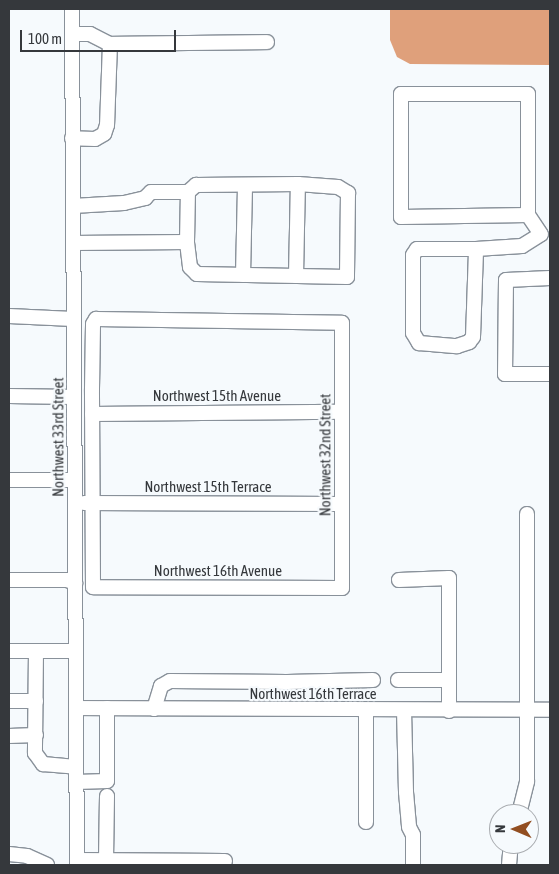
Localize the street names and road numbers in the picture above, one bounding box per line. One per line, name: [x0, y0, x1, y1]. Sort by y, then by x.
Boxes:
street label: Northwest 33rd Street: [49, 377, 67, 497]
street label: Northwest 15th Avenue: [153, 387, 281, 405]
street label: Northwest 32nd Street: [316, 394, 334, 516]
street label: Northwest 15th Terrace: [144, 478, 272, 496]
street label: Northwest 16th Avenue: [154, 562, 282, 580]
street label: Northwest 16th Terrace: [249, 685, 377, 703]

